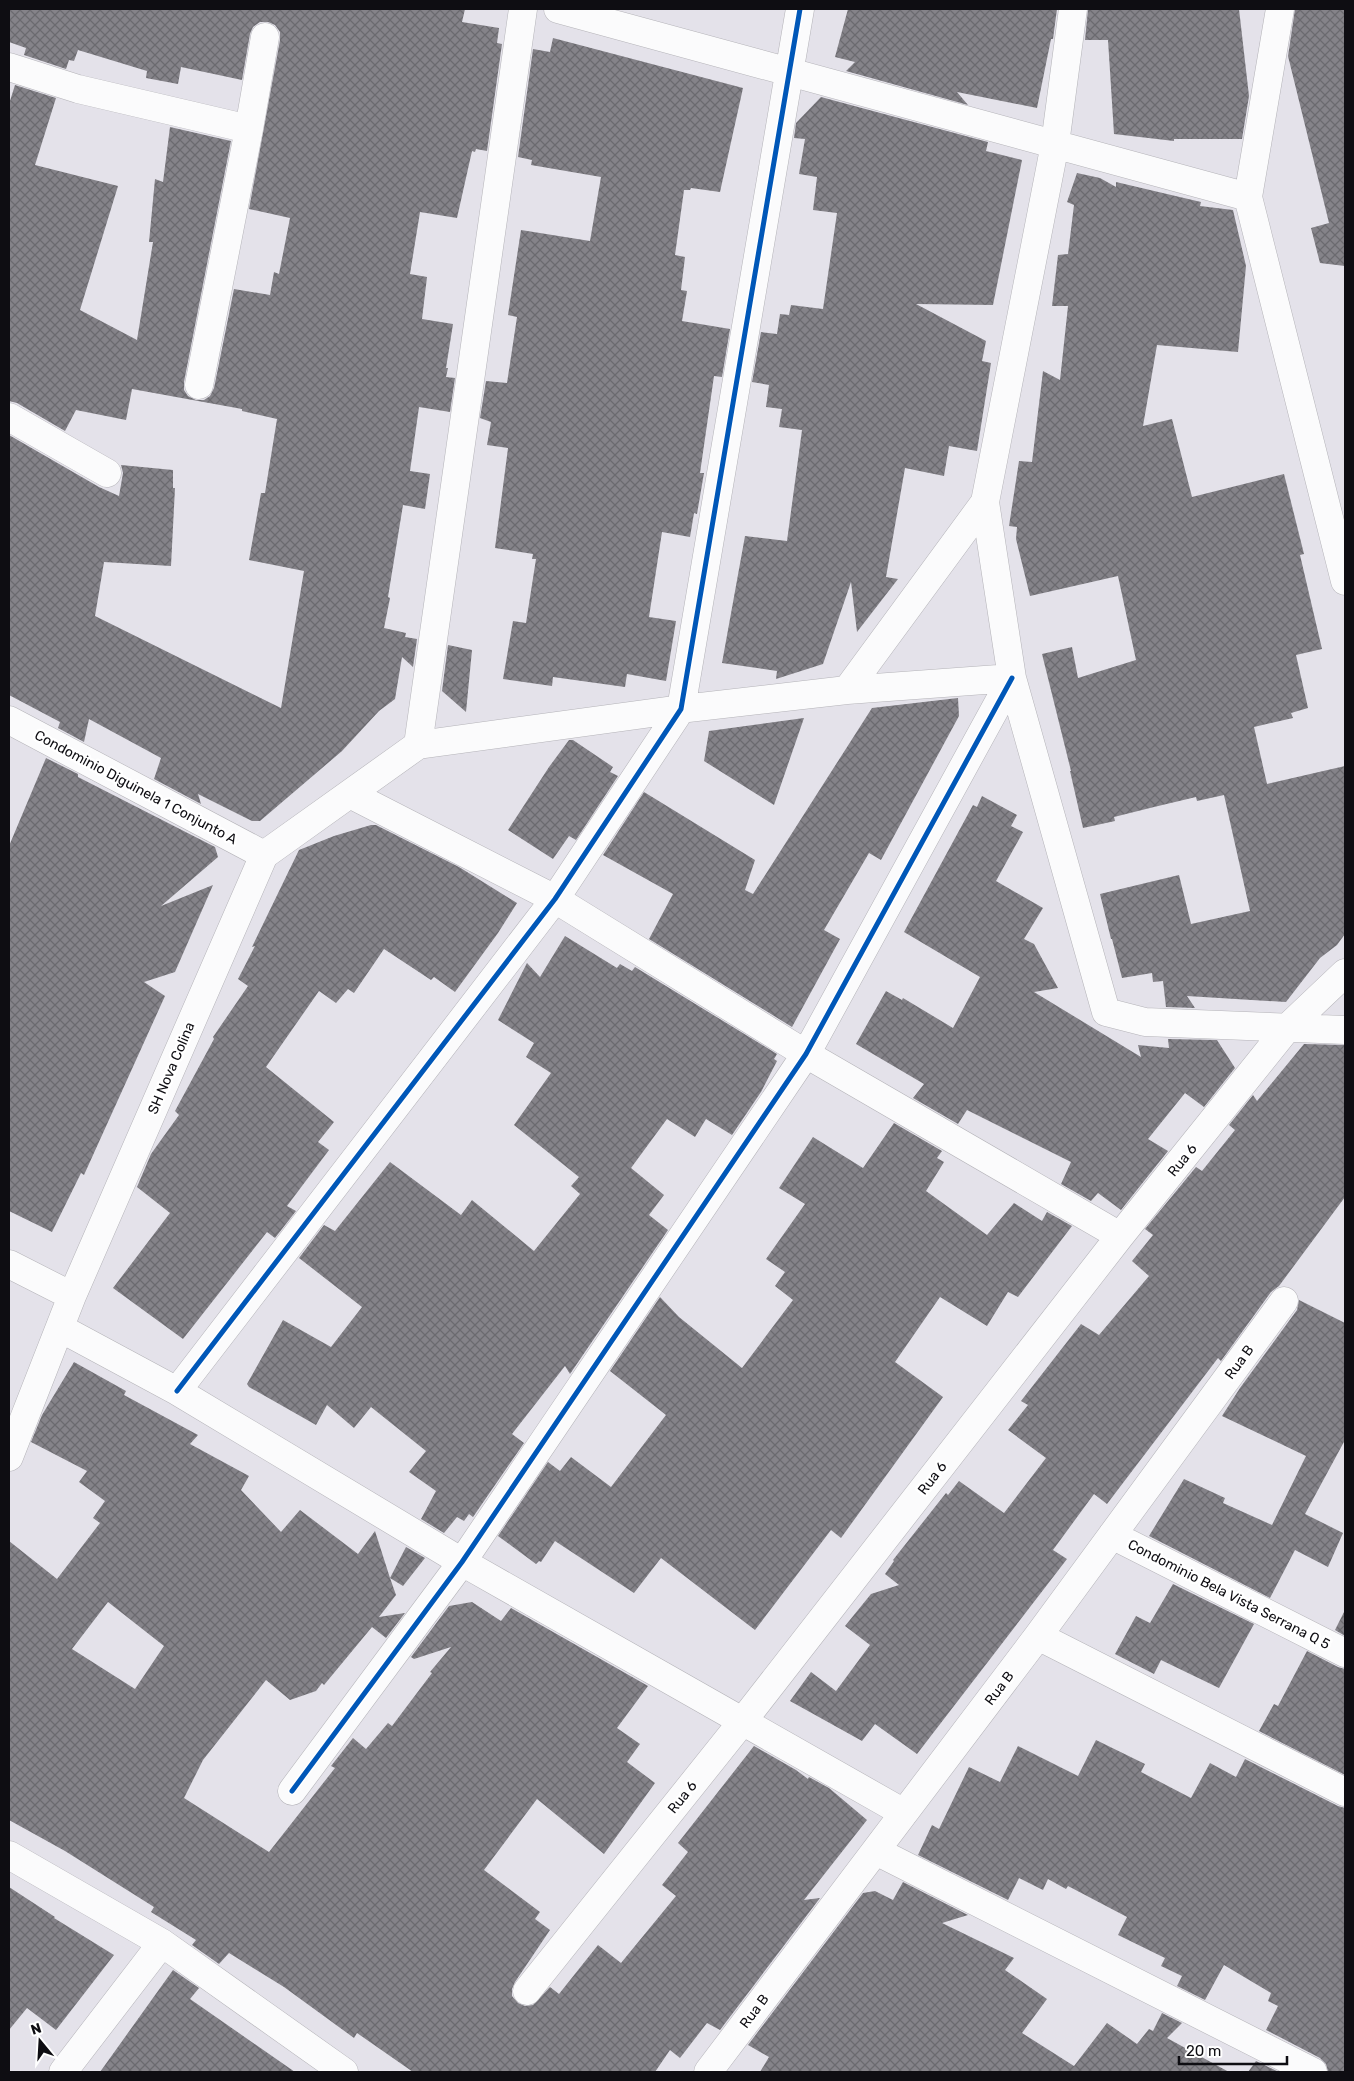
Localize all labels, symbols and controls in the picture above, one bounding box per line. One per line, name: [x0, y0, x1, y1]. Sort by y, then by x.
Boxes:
street label: Condominio Diguinela 1 Conjunto A: [32, 727, 241, 849]
street label: SH Nova Colina: [144, 1019, 199, 1117]
street label: Rua 6: [1164, 1141, 1201, 1180]
street label: Rua B: [1221, 1342, 1257, 1383]
street label: Rua 6: [914, 1458, 951, 1498]
street label: Condominio Bela Vista Serrana Q 5: [1125, 1536, 1333, 1653]
street label: Rua B: [981, 1668, 1018, 1709]
street label: Rua 6: [664, 1778, 701, 1817]
street label: Rua B: [736, 1991, 773, 2032]
north arrow: [15, 2016, 65, 2066]
text: N: [29, 2019, 44, 2039]
scale bar: [1179, 2034, 1286, 2066]
text: 20 m: [1186, 2042, 1221, 2060]

